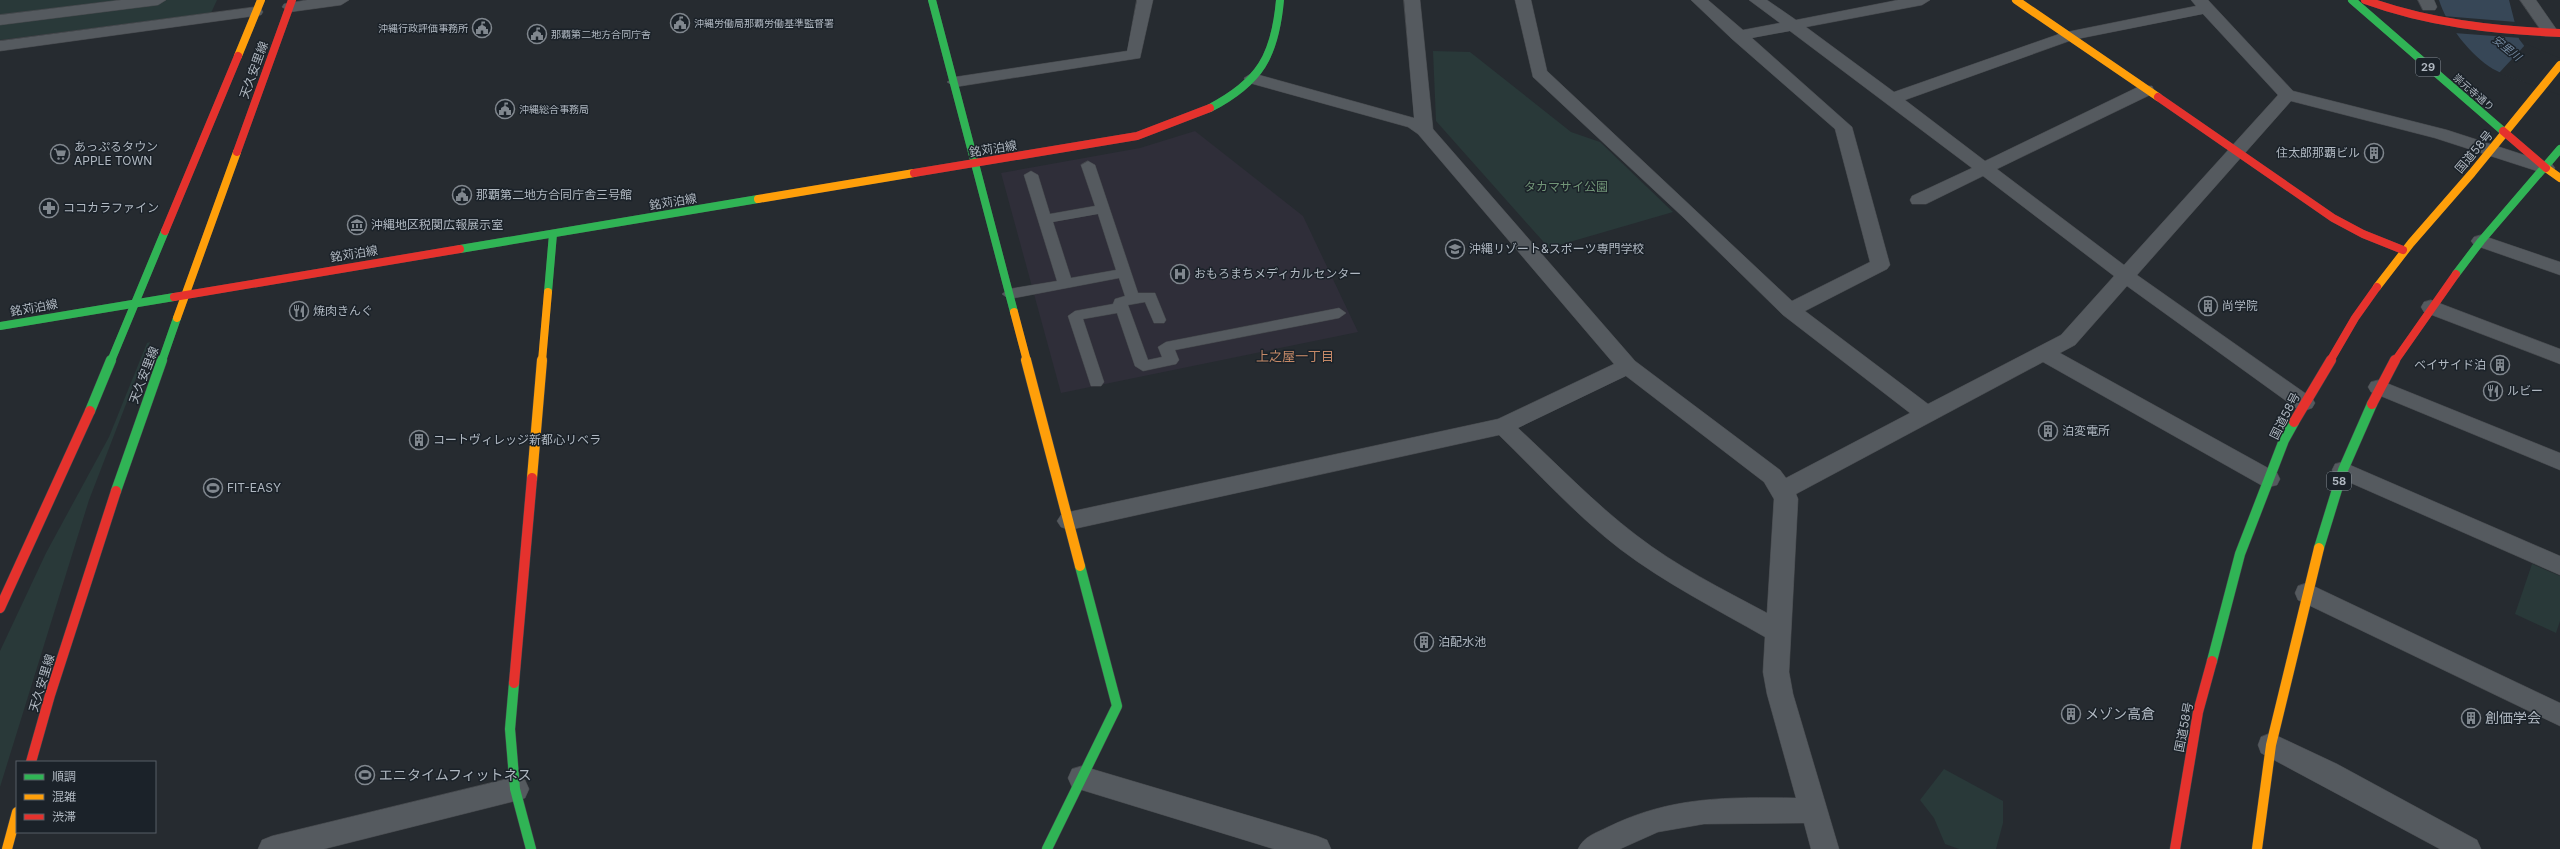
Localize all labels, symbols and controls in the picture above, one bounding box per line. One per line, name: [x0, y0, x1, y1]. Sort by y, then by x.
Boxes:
public building icon: 沖縄労働局那覇労働基準監督署: [669, 12, 691, 34]
public building icon: 沖縄行政評価事務所: [471, 17, 493, 39]
place label: 沖縄労働局那覇労働基準監督署: [694, 17, 834, 29]
place label: 沖縄行政評価事務所: [378, 22, 468, 34]
public building icon: 那覇第二地方合同庁舎: [526, 23, 548, 45]
place label: 那覇第二地方合同庁舎: [551, 28, 651, 40]
water label: 安里川: [2490, 32, 2525, 64]
street label: 天久安里線: [236, 39, 271, 101]
road number: 29: [2416, 58, 2440, 76]
street label: 崇元寺通り: [2451, 71, 2497, 113]
public building icon: 沖縄総合事務局: [494, 98, 516, 120]
place label: 沖縄総合事務局: [519, 103, 589, 115]
street label: 国道58号: [2452, 127, 2496, 176]
street label: 銘苅泊線: [968, 137, 1018, 160]
place label: あっぷるタウン APPLE TOWN: [74, 139, 158, 168]
building icon: 住太郎那覇ビル: [2363, 142, 2385, 164]
supermarket icon: あっぷるタウン APPLE TOWN: [49, 143, 71, 165]
place label: 住太郎那覇ビル: [2276, 145, 2360, 160]
park label: タカマサイ公園: [1524, 179, 1608, 194]
public building icon: 那覇第二地方合同庁舎三号館: [451, 184, 473, 206]
place label: 那覇第二地方合同庁舎三号館: [476, 187, 632, 202]
street label: 銘苅泊線: [648, 190, 698, 213]
pharmacy icon: ココカラファイン: [38, 197, 60, 219]
place label: ココカラファイン: [63, 200, 159, 215]
museum icon: 沖縄地区税関広報展示室: [346, 214, 368, 236]
place label: 沖縄地区税関広報展示室: [371, 217, 503, 232]
school or university icon: 沖縄リゾート&スポーツ専門学校: [1444, 238, 1466, 260]
place label: 沖縄リゾート&スポーツ専門学校: [1469, 241, 1645, 256]
street label: 銘苅泊線: [329, 242, 379, 265]
hospital icon: おもろまちメディカルセンター: [1169, 263, 1191, 285]
place label: おもろまちメディカルセンター: [1194, 266, 1361, 281]
building icon: 尚学院: [2197, 295, 2219, 317]
street label: 銘苅泊線: [9, 296, 59, 319]
place label: 尚学院: [2222, 298, 2258, 313]
restaurant icon: 焼肉きんぐ: [288, 300, 310, 322]
place label: 焼肉きんぐ: [313, 303, 373, 318]
street label: 天久安里線: [126, 344, 161, 406]
district label: 上之屋一丁目: [1256, 348, 1334, 364]
building icon: ベイサイド泊: [2489, 354, 2511, 376]
place label: ベイサイド泊: [2414, 357, 2486, 372]
restaurant icon: ルビー: [2482, 380, 2504, 402]
place label: ルビー: [2507, 383, 2543, 398]
street label: 国道58号: [2266, 390, 2303, 442]
building icon: 泊変電所: [2037, 420, 2059, 442]
place label: 泊変電所: [2062, 423, 2110, 438]
building icon: コートヴィレッジ新都心リベラ: [408, 429, 430, 451]
place label: コートヴィレッジ新都心リベラ: [433, 432, 601, 447]
road number: 58: [2327, 472, 2351, 490]
sports icon: FIT-EASY: [202, 477, 224, 499]
place label: FIT-EASY: [227, 480, 281, 495]
building icon: 泊配水池: [1413, 631, 1435, 653]
place label: 泊配水池: [1438, 634, 1486, 649]
street label: 天久安里線: [26, 652, 57, 714]
street label: 国道58号: [2171, 701, 2196, 753]
building icon: メゾン高倉: [2060, 703, 2082, 725]
place label: メゾン高倉: [2085, 705, 2155, 722]
building icon: 創価学会: [2460, 707, 2482, 729]
place label: 創価学会: [2485, 709, 2541, 726]
legend: [16, 761, 156, 833]
sports icon: エニタイムフィットネス: [354, 764, 376, 786]
place label: エニタイムフィットネス: [379, 766, 532, 783]
text: 順調: [52, 769, 76, 784]
text: 混雑: [52, 789, 76, 804]
text: 渋滞: [52, 809, 76, 824]

